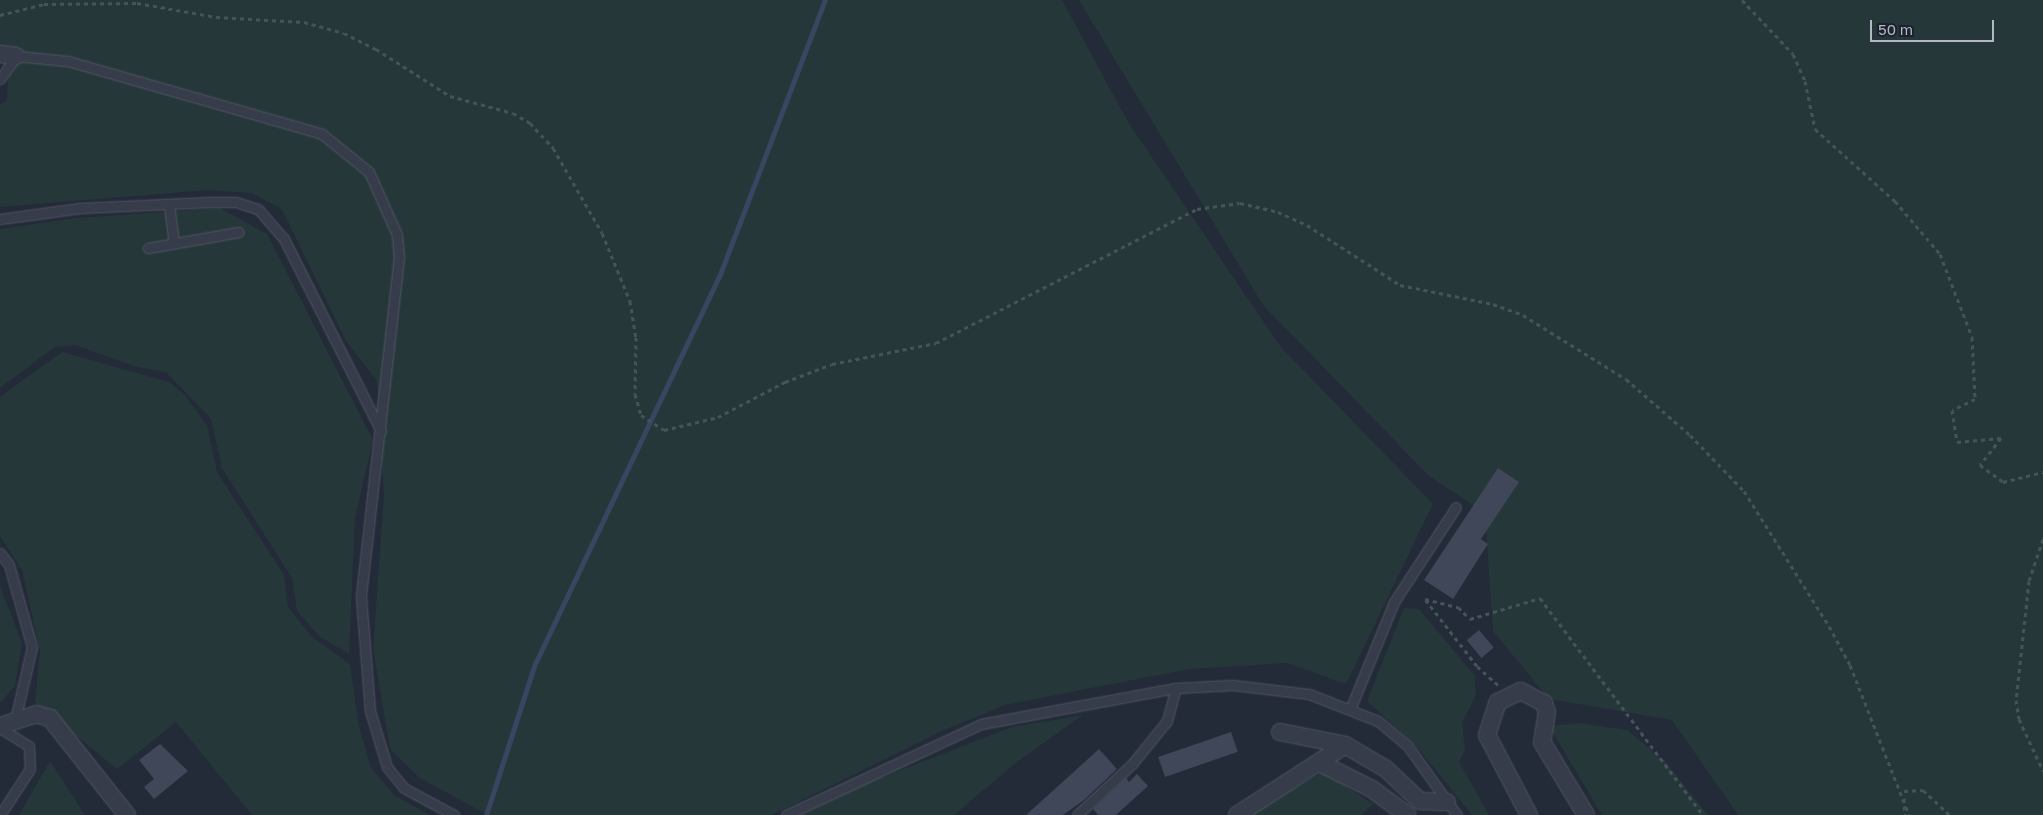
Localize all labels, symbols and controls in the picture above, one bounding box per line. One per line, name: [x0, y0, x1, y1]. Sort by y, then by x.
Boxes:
scale bar: [1873, 10, 1997, 42]
text: 50 m: [1878, 20, 1913, 38]

